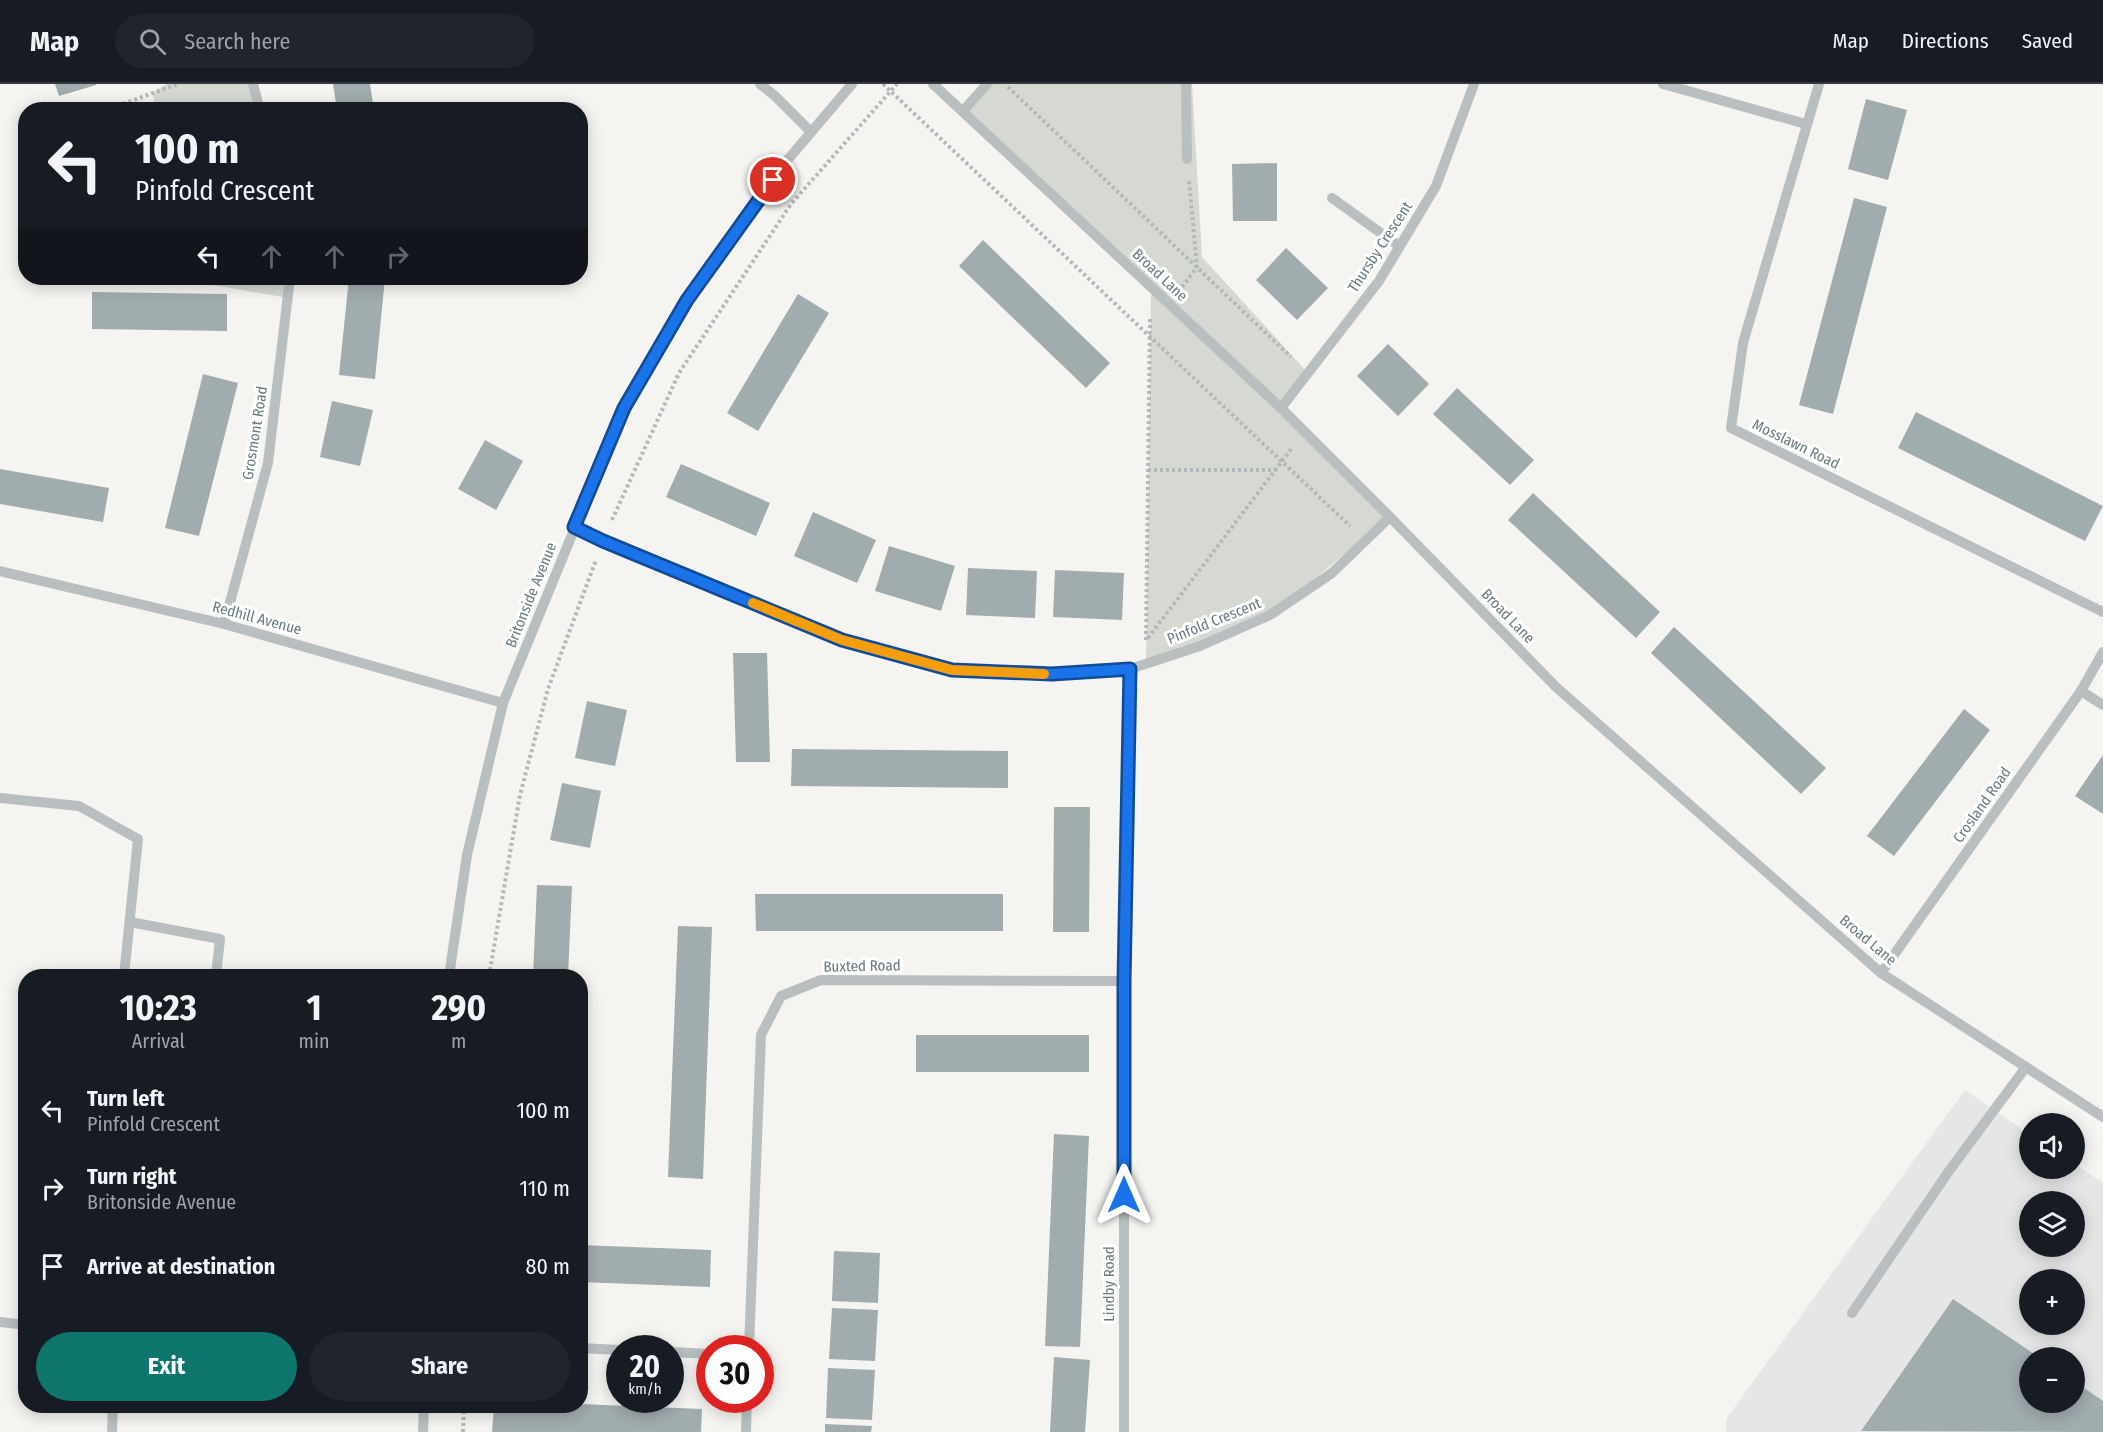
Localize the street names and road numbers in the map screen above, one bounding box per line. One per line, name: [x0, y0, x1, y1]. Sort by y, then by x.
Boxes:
street label: Thursby Crescent: [1344, 198, 1416, 296]
street label: Broad Lane: [1129, 245, 1191, 305]
street label: Grosmont Road: [239, 385, 271, 481]
street label: Mosslawn Road: [1749, 415, 1843, 473]
street label: Britonside Avenue: [502, 540, 560, 650]
street label: Broad Lane: [1478, 585, 1538, 647]
street label: Pinfold Crescent: [1164, 594, 1264, 648]
street label: Redhill Avenue: [210, 597, 304, 639]
street label: Crosland Road: [1949, 764, 2015, 846]
street label: Broad Lane: [1836, 911, 1900, 969]
street label: Buxted Road: [823, 956, 901, 976]
street label: Lindby Road: [1100, 1246, 1118, 1322]

